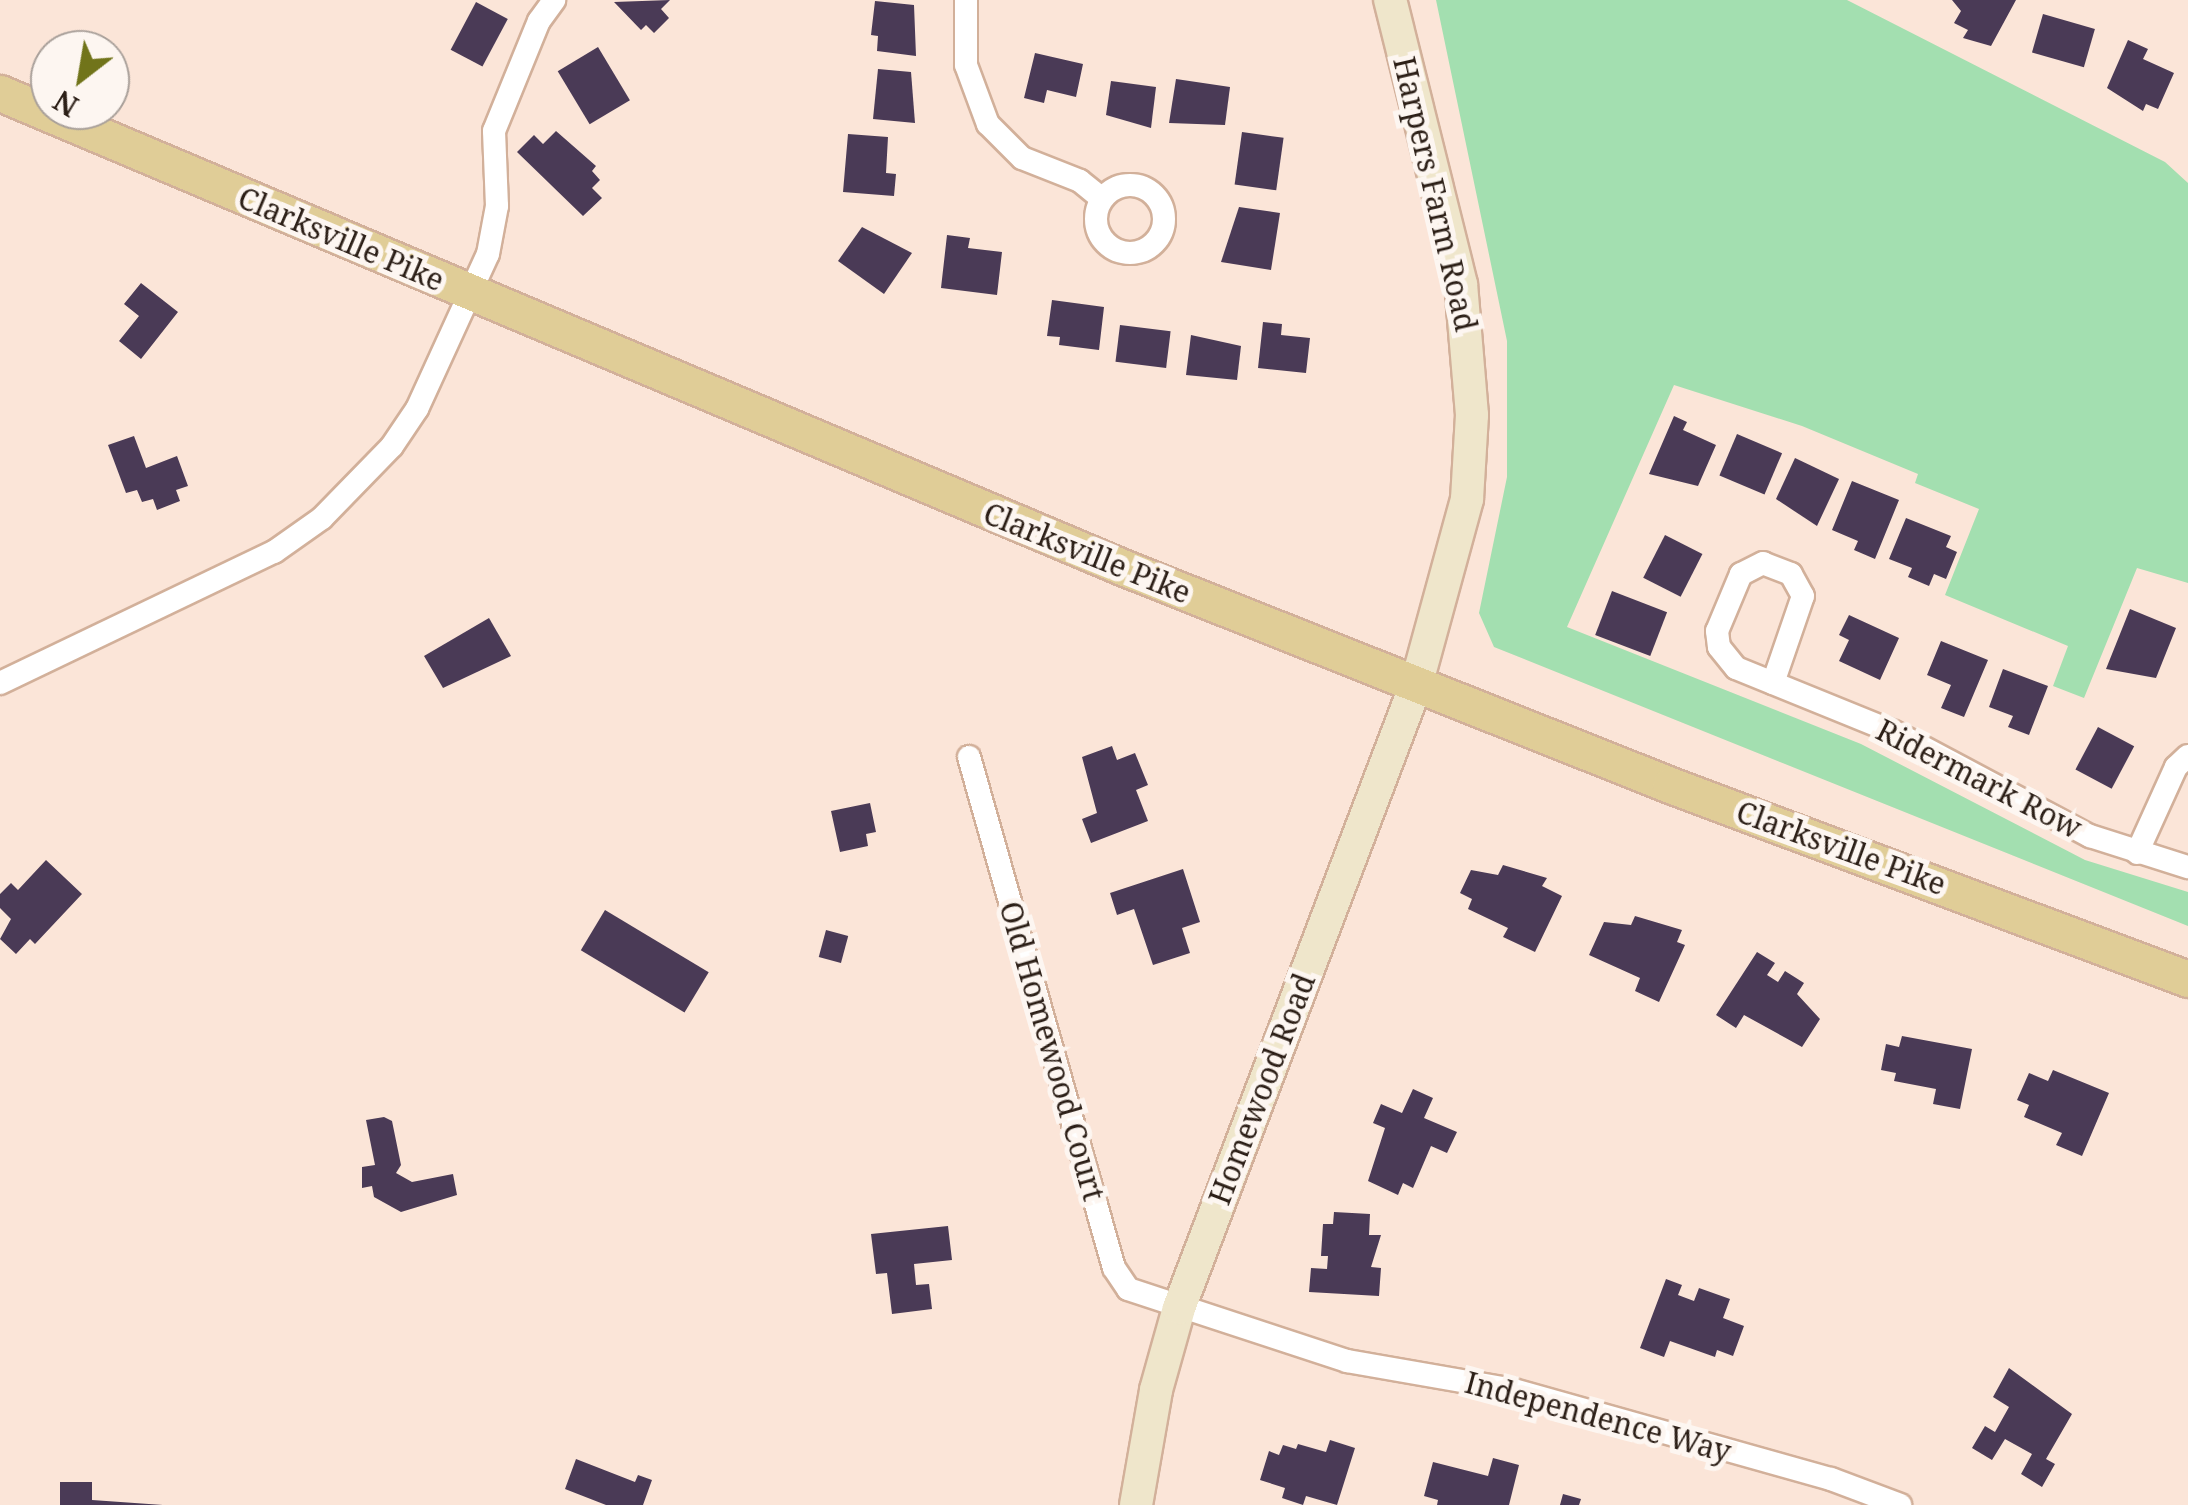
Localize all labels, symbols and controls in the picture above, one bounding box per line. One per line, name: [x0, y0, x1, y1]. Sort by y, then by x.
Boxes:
north arrow: [30, 30, 130, 130]
street label: Harpers Farm Road: [1386, 53, 1484, 335]
text: N: [46, 82, 85, 126]
street label: Clarksville Pike: [233, 179, 449, 299]
street label: Clarksville Pike: [978, 495, 1196, 611]
street label: Ridermark Row: [1870, 712, 2088, 846]
street label: Clarksville Pike: [1731, 793, 1951, 903]
street label: Old Homewood Court: [992, 897, 1112, 1205]
street label: Homewood Road: [1201, 968, 1323, 1210]
street label: Independence Way: [1461, 1364, 1735, 1470]

